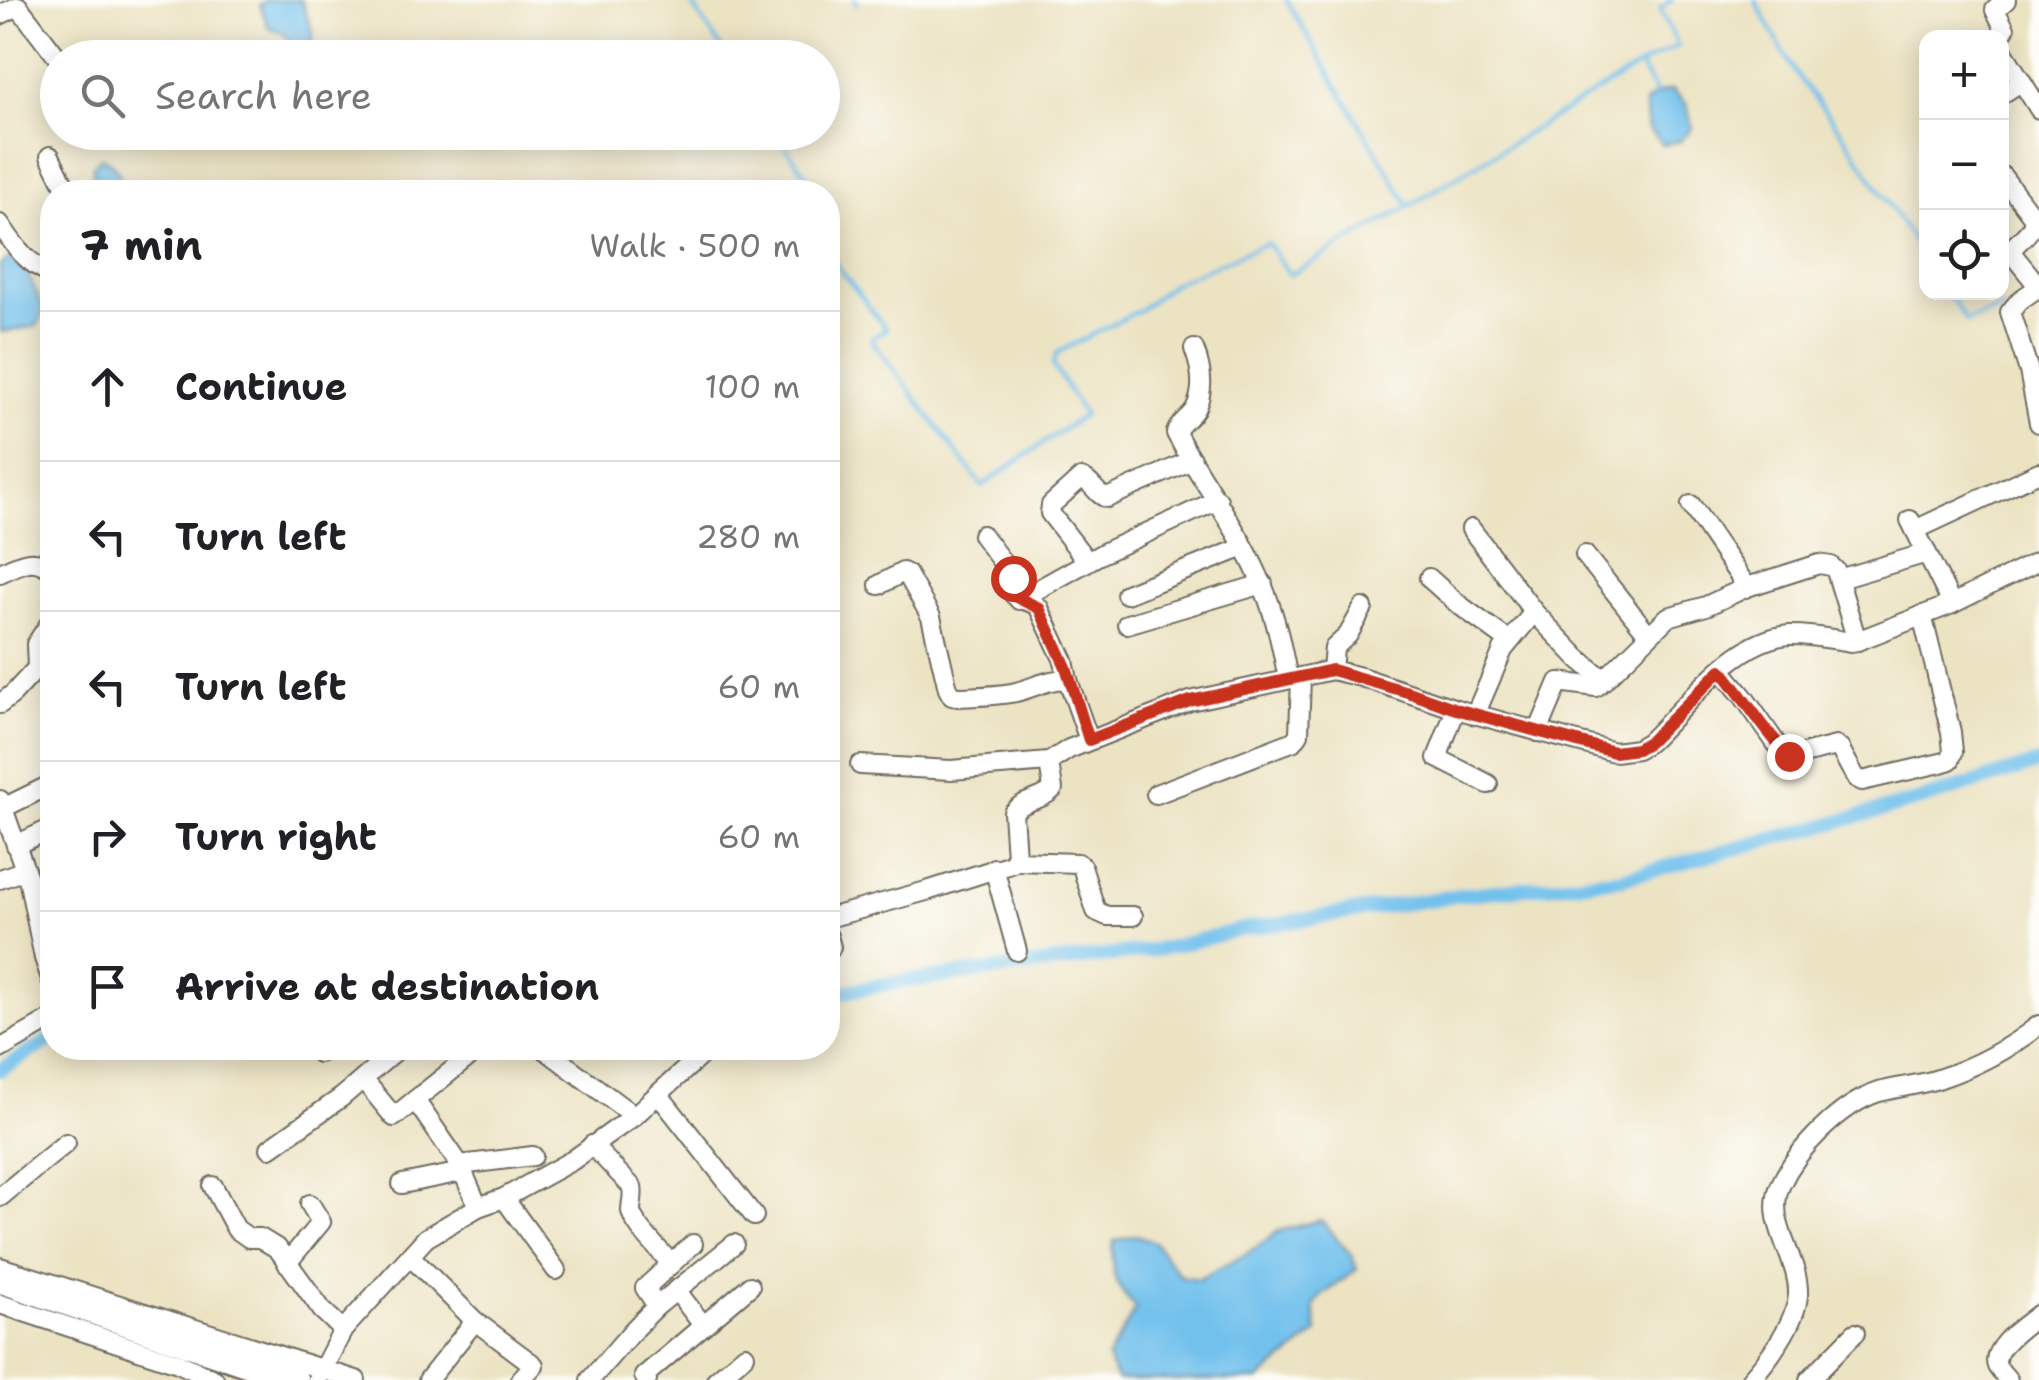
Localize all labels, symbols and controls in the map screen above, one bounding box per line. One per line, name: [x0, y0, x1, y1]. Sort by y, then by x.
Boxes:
map controls: [1919, 30, 2009, 300]
button: +: [1919, 30, 2009, 120]
search box: [40, 40, 840, 150]
icon: search: [75, 68, 130, 123]
text: Search here: [155, 70, 372, 121]
button: −: [1919, 120, 2009, 210]
button: locate: [1919, 210, 2009, 300]
text: 7 min: [80, 217, 202, 273]
text: Walk · 500 m: [589, 224, 800, 267]
icon: ahead: [80, 359, 135, 414]
text: Continue: [175, 361, 347, 412]
text: 100 m: [704, 365, 800, 408]
icon: left: [80, 509, 135, 564]
text: Turn left: [175, 511, 347, 562]
text: 280 m: [696, 515, 800, 558]
route start: [991, 556, 1037, 602]
icon: left: [80, 659, 135, 714]
text: Turn left: [175, 661, 347, 712]
text: 60 m: [718, 665, 800, 708]
route end: [1767, 734, 1813, 780]
icon: right: [80, 809, 135, 864]
text: Turn right: [175, 811, 377, 862]
text: 60 m: [718, 815, 800, 858]
icon: arrive: [80, 959, 135, 1014]
text: Arrive at destination: [175, 961, 599, 1012]

